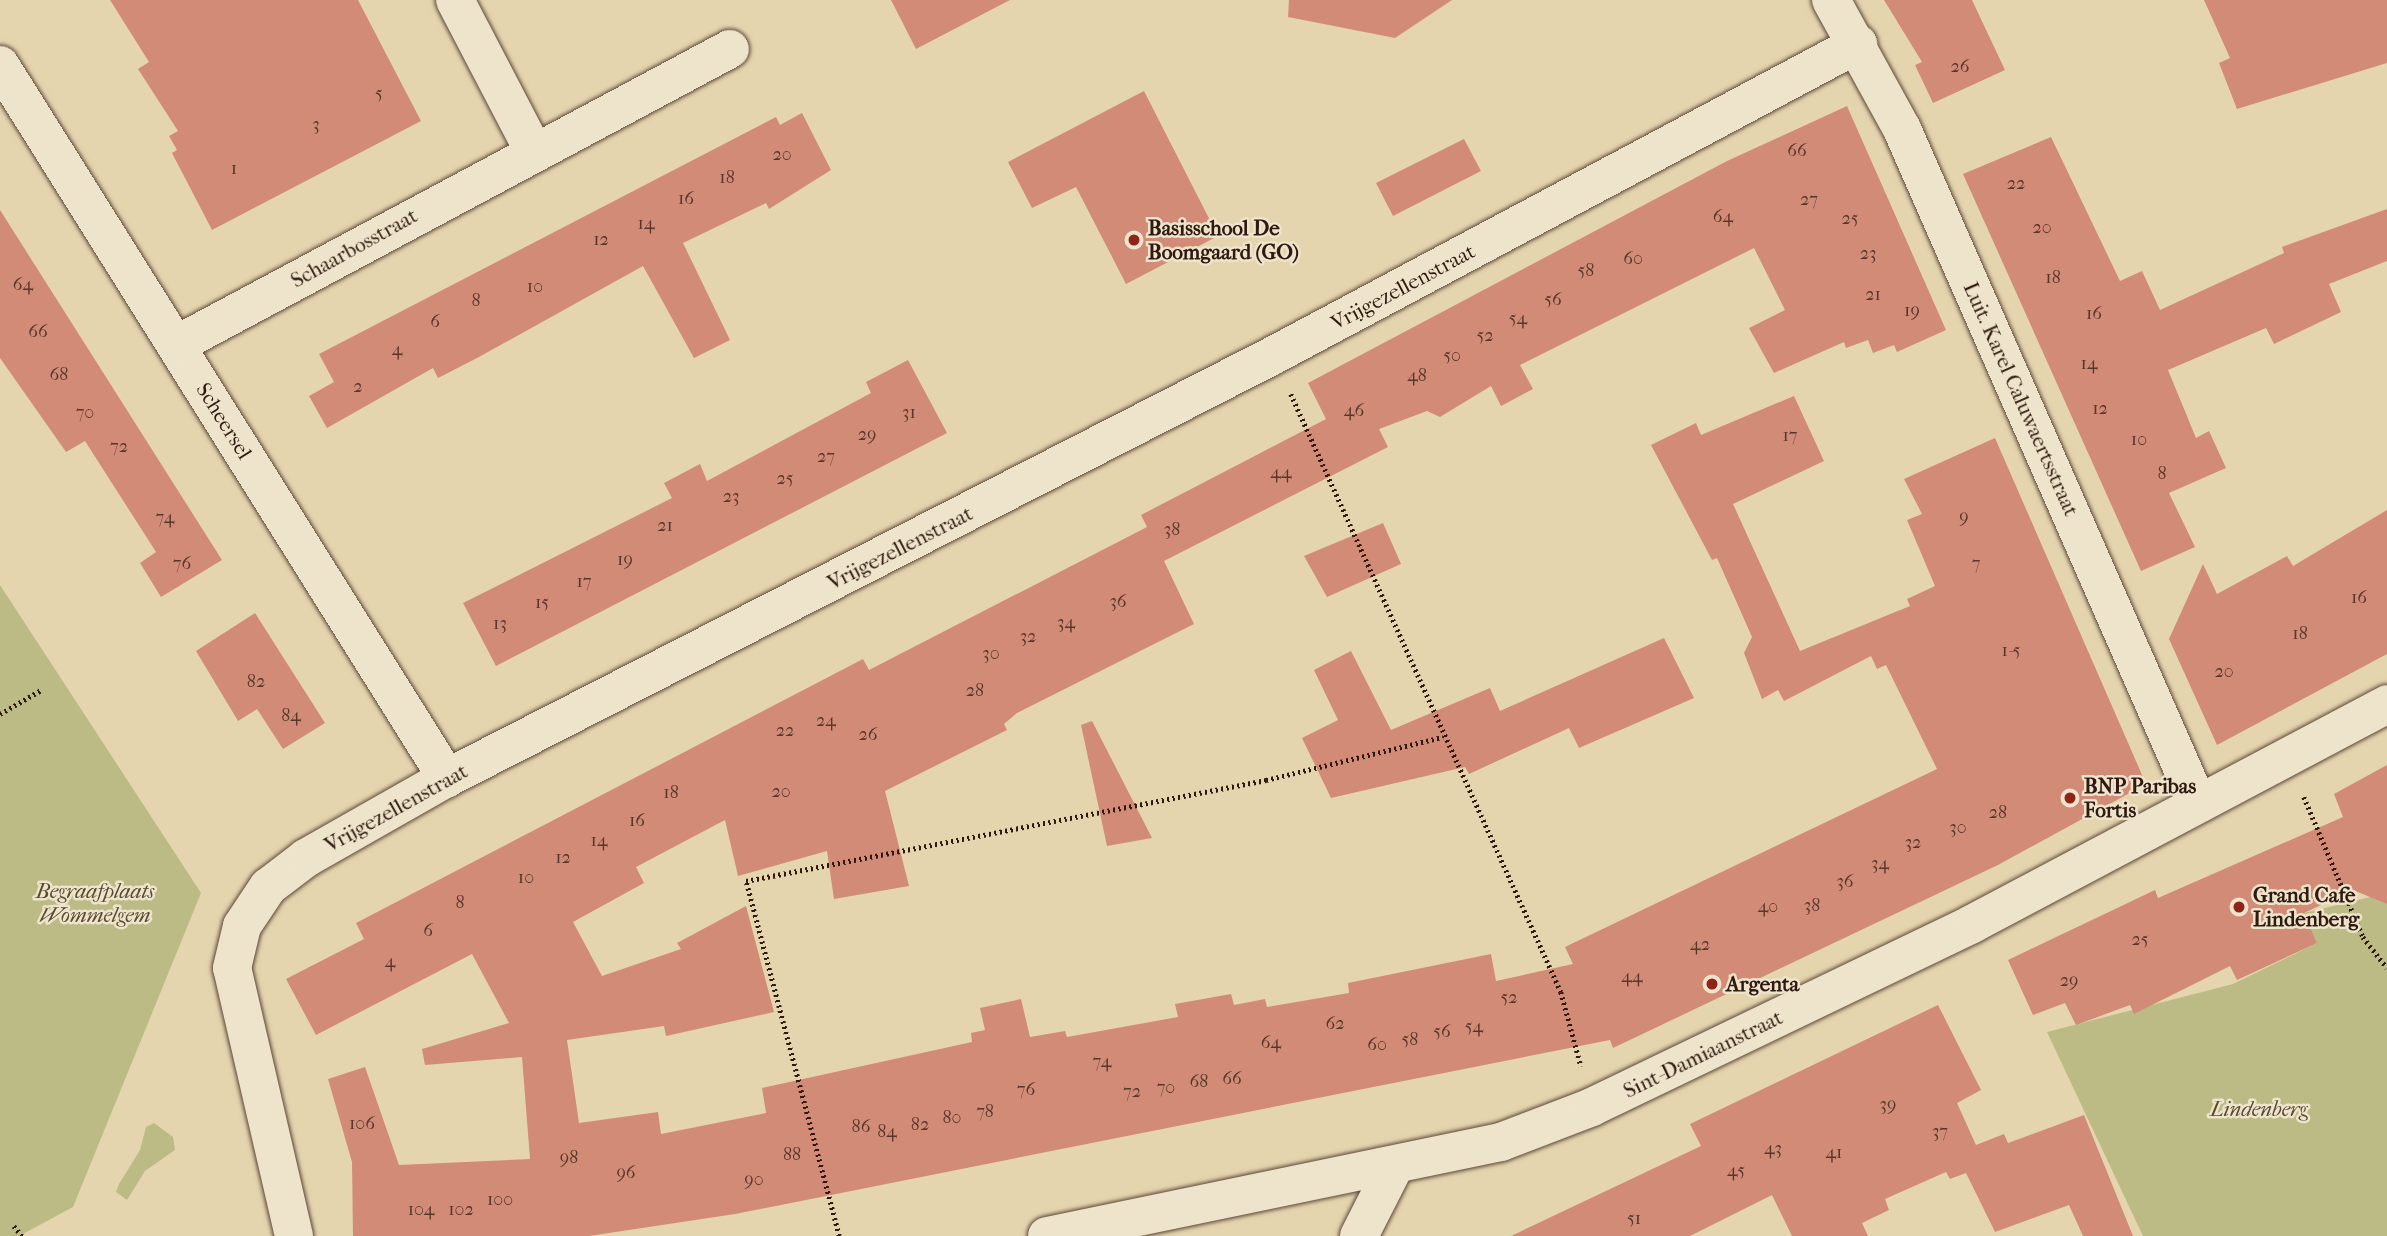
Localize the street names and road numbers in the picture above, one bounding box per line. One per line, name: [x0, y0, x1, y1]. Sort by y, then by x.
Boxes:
street label: Schaarbosstraat: [286, 203, 422, 293]
street label: Vrijgezellenstraat: [1327, 238, 1479, 336]
street label: Luit. Karel Caluwaertsstraat: [1958, 278, 2084, 520]
street label: Scheersel: [191, 378, 257, 464]
street label: Vrijgezellenstraat: [823, 501, 977, 595]
street label: Vrijgezellenstraat: [320, 758, 472, 858]
street label: Sint-Damiaanstraat: [1619, 1005, 1787, 1103]

